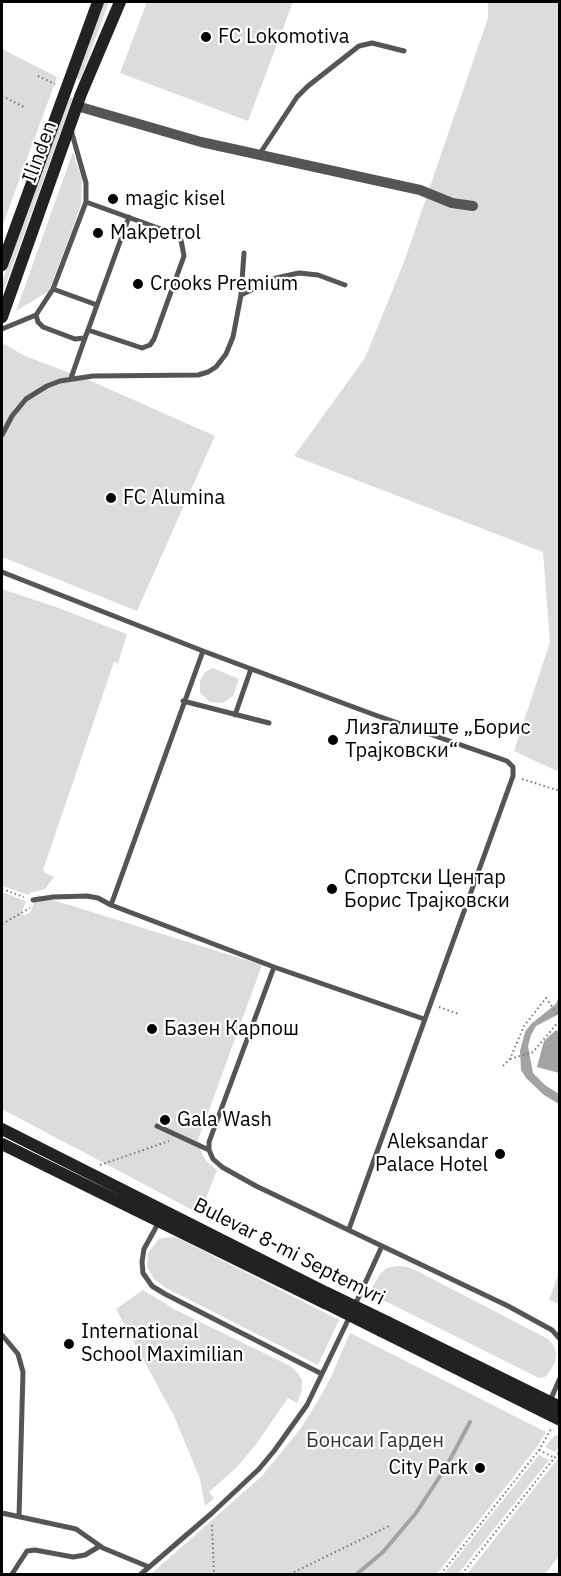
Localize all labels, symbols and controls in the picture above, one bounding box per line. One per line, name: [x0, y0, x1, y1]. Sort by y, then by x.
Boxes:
place label: FC Lokomotiva: [218, 25, 349, 49]
marker: FC Lokomotiva: [199, 30, 213, 44]
street label: Ilinden: [18, 118, 62, 186]
place label: magic kisel: [125, 187, 225, 211]
marker: magic kisel: [106, 192, 120, 206]
place label: Makpetrol: [110, 221, 201, 245]
marker: Makpetrol: [91, 226, 105, 240]
place label: Crooks Premium: [150, 272, 298, 296]
marker: Crooks Premium: [131, 277, 145, 291]
place label: FC Alumina: [123, 486, 225, 510]
marker: FC Alumina: [104, 491, 118, 505]
place label: Лизгалиште „Борис Трајковски“: [345, 716, 530, 763]
marker: Лизгалиште „Борис Трајковски“: [326, 733, 340, 747]
place label: Спортски Центар Борис Трајковски: [344, 866, 510, 913]
marker: Спортски Центар Борис Трајковски: [325, 882, 339, 896]
place label: Базен Карпош: [164, 1017, 299, 1041]
marker: Базен Карпош: [145, 1022, 159, 1036]
place label: Gala Wash: [177, 1108, 272, 1132]
marker: Gala Wash: [158, 1113, 172, 1127]
place label: Aleksandar Palace Hotel: [375, 1130, 488, 1177]
marker: Aleksandar Palace Hotel: [493, 1147, 507, 1161]
street label: Bulevar 8-mi Septemvri: [189, 1193, 389, 1311]
place label: International School Maximilian: [81, 1320, 244, 1367]
marker: International School Maximilian: [62, 1337, 76, 1351]
park label: Бонсаи Гарден: [306, 1429, 444, 1453]
place label: City Park: [388, 1456, 468, 1480]
marker: City Park: [473, 1461, 487, 1475]

